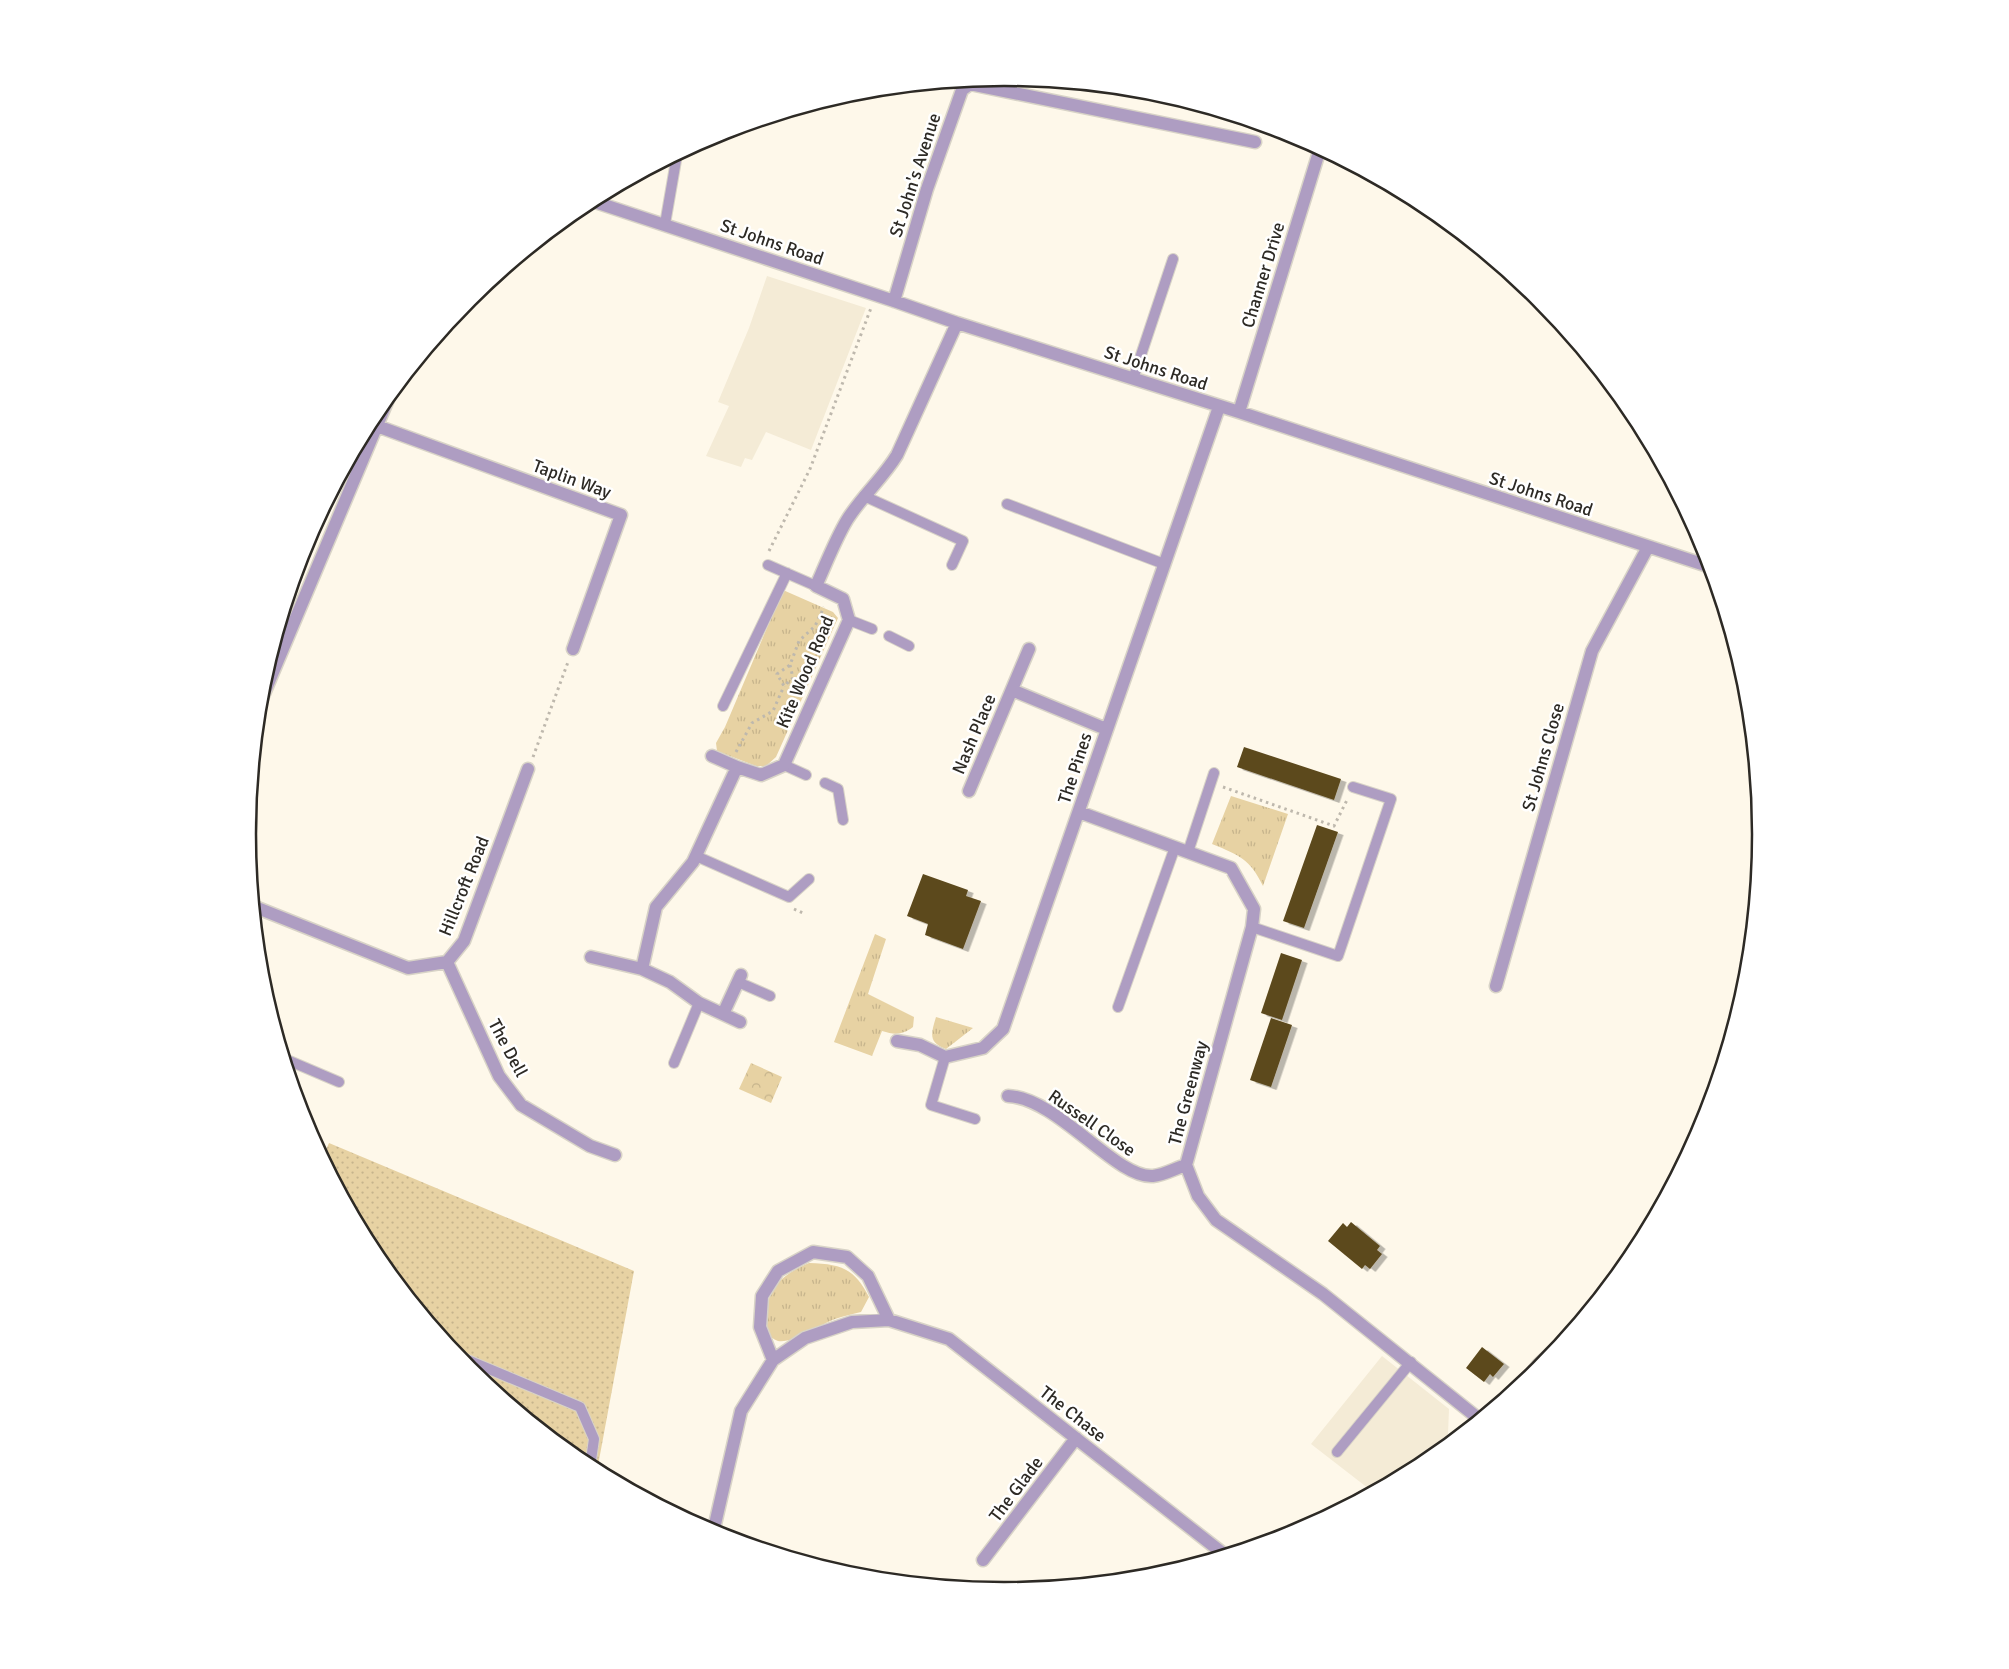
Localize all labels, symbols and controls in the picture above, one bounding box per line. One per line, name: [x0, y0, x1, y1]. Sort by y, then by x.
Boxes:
street label: St John's Avenue: [885, 110, 945, 240]
street label: St Johns Road: [718, 214, 826, 270]
street label: Channer Drive: [1237, 220, 1289, 330]
street label: St Johns Road: [1101, 341, 1211, 395]
street label: Taplin Way: [530, 455, 615, 504]
street label: St Johns Road: [1486, 467, 1596, 521]
street label: Kite Wood Road: [771, 612, 839, 732]
street label: Nash Place: [947, 691, 1001, 777]
street label: St Johns Close: [1517, 700, 1569, 814]
street label: The Pines: [1053, 730, 1097, 806]
street label: Hillcroft Road: [434, 833, 494, 939]
street label: The Dell: [484, 1015, 532, 1081]
street label: The Greenway: [1164, 1038, 1213, 1148]
street label: Russell Close: [1044, 1085, 1140, 1161]
street label: The Chase: [1035, 1381, 1111, 1447]
street label: The Glade: [984, 1452, 1048, 1526]

